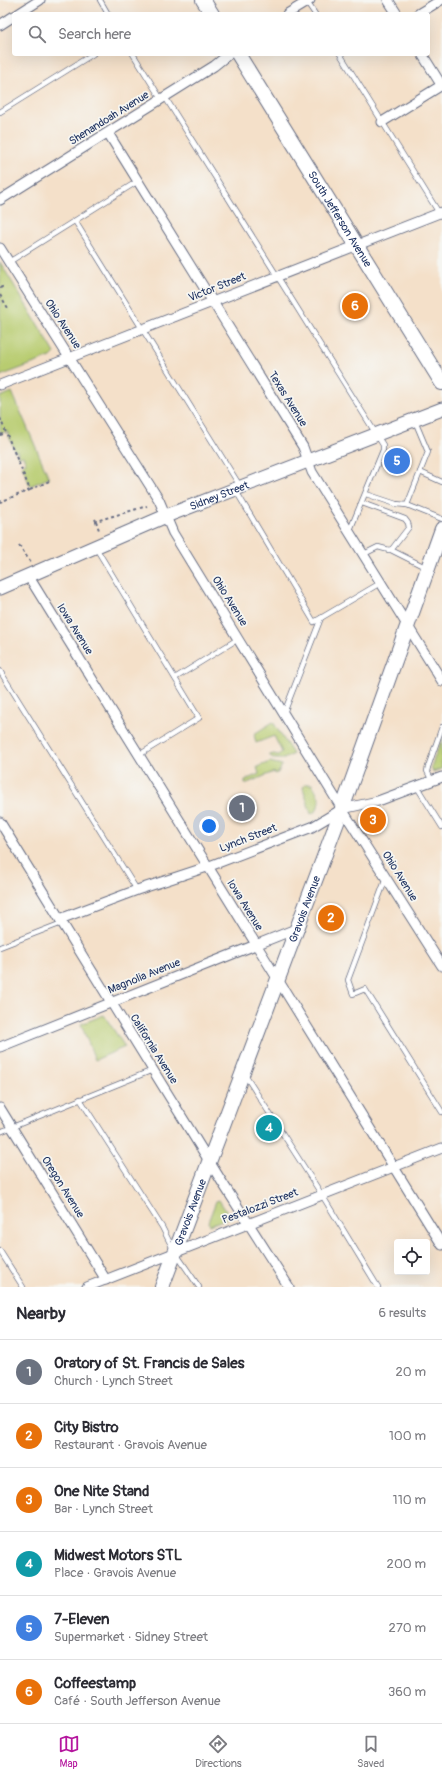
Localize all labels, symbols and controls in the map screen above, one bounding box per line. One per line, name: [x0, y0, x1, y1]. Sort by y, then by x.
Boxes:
search box: [12, 12, 430, 56]
icon: search: [26, 23, 48, 45]
text: Search here: [58, 25, 131, 44]
street label: Shenandoah Avenue: [67, 88, 152, 148]
street label: South Jefferson Avenue: [306, 169, 375, 270]
street label: Victor Street: [186, 269, 248, 304]
pin: 6: [342, 291, 368, 321]
street label: Ohio Avenue: [42, 297, 84, 352]
street label: Texas Avenue: [266, 369, 310, 429]
pin: 5: [384, 446, 410, 476]
street label: Sidney Street: [188, 478, 251, 513]
street label: Ohio Avenue: [210, 574, 251, 629]
street label: Iowa Avenue: [54, 601, 96, 657]
pin: 1: [229, 793, 255, 823]
pin: 3: [360, 805, 386, 835]
your location: [199, 816, 219, 836]
street label: Lynch Street: [218, 821, 279, 855]
street label: Ohio Avenue: [380, 849, 421, 904]
street label: Gravois Avenue: [286, 873, 323, 944]
street label: Iowa Avenue: [224, 877, 266, 933]
pin: 2: [318, 903, 344, 933]
street label: Magnolia Avenue: [106, 955, 183, 996]
street label: California Avenue: [127, 1012, 181, 1087]
pin: 4: [256, 1113, 282, 1143]
street label: Oregon Avenue: [39, 1154, 87, 1221]
street label: Gravois Avenue: [172, 1176, 209, 1247]
street label: Pestalozzi Street: [220, 1185, 300, 1226]
map controls: [394, 1239, 430, 1275]
button: locate: [394, 1239, 430, 1275]
text: Nearby: [16, 1303, 65, 1324]
text: 6 results: [379, 1305, 426, 1321]
text: Oratory of St. Francis de Sales: [54, 1354, 244, 1373]
text: 1: [26, 1364, 32, 1380]
text: 20 m: [395, 1364, 426, 1380]
text: Church · Lynch Street: [54, 1373, 173, 1389]
text: City Bistro: [54, 1418, 119, 1437]
text: 2: [25, 1428, 33, 1444]
text: 100 m: [389, 1428, 426, 1444]
text: Restaurant · Gravois Avenue: [54, 1437, 207, 1453]
text: One Nite Stand: [54, 1482, 149, 1501]
text: 3: [25, 1492, 33, 1508]
text: 110 m: [393, 1492, 426, 1508]
text: Bar · Lynch Street: [54, 1501, 153, 1517]
text: Midwest Motors STL: [54, 1546, 182, 1565]
text: 4: [25, 1556, 33, 1572]
text: 200 m: [387, 1556, 426, 1572]
text: Place · Gravois Avenue: [54, 1565, 176, 1581]
text: 7-Eleven: [54, 1610, 109, 1629]
text: 5: [25, 1620, 33, 1636]
text: 270 m: [389, 1620, 426, 1636]
text: Supermarket · Sidney Street: [54, 1629, 208, 1645]
text: Coffeestamp: [54, 1674, 136, 1693]
text: 6: [25, 1684, 33, 1700]
text: 360 m: [388, 1684, 426, 1700]
text: Café · South Jefferson Avenue: [54, 1693, 220, 1709]
tab: Map: [58, 1733, 80, 1770]
tab: Directions: [195, 1733, 242, 1770]
tab: Saved: [357, 1733, 384, 1770]

